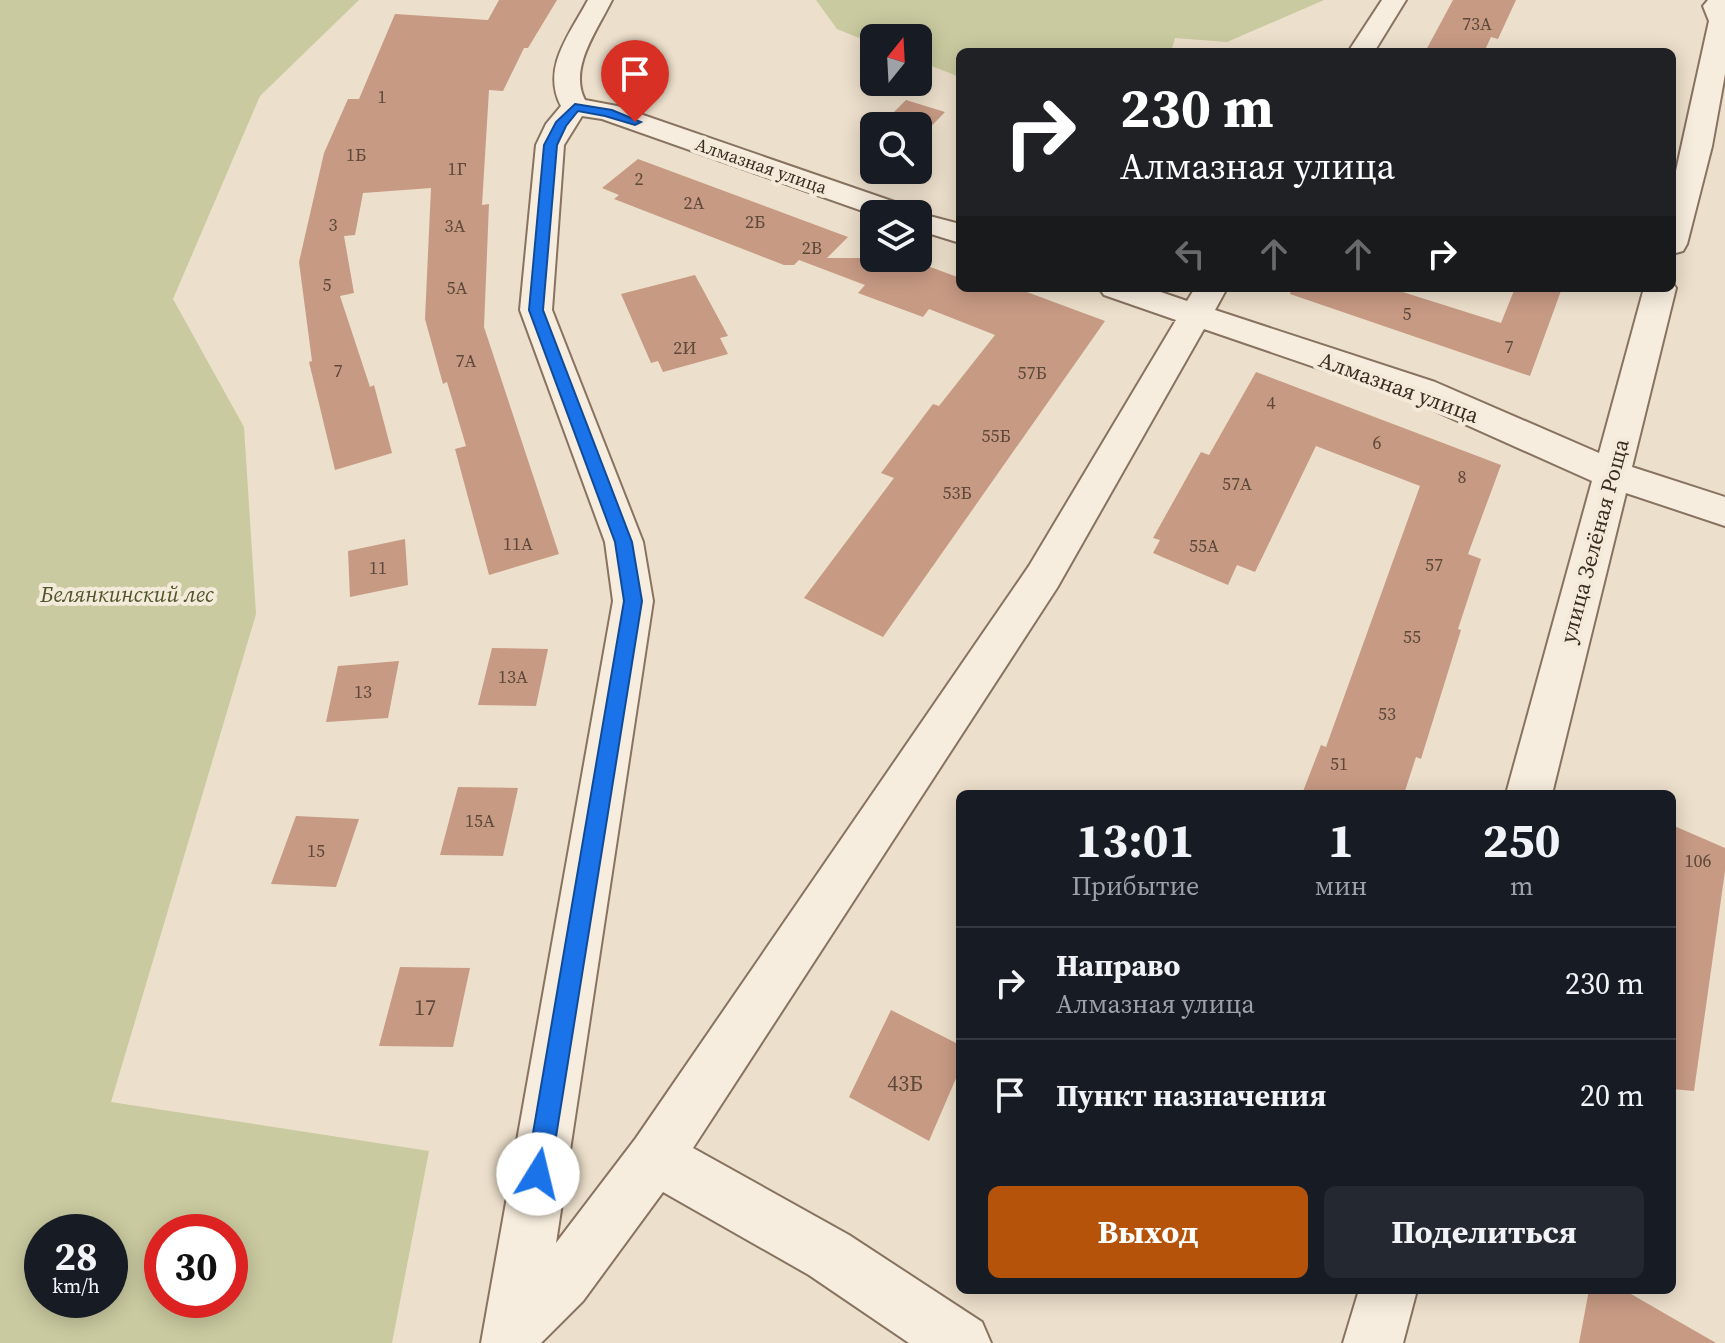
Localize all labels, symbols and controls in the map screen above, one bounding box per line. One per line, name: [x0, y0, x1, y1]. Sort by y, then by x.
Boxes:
house number: 73А: [1462, 11, 1492, 36]
north arrow: [860, 24, 932, 96]
map controls: [860, 24, 932, 272]
pin: [601, 40, 669, 122]
icon: arrive: [613, 52, 657, 96]
text: 230 m: [1120, 69, 1274, 146]
icon: right: [988, 80, 1092, 184]
house number: 1: [378, 84, 387, 109]
button: search: [860, 112, 932, 184]
street label: Алмазная улица: [692, 131, 831, 200]
house number: 1Б: [346, 142, 366, 167]
text: Алмазная улица: [1120, 142, 1395, 191]
house number: 1Г: [447, 156, 467, 181]
house number: 2: [635, 166, 644, 191]
house number: 2А: [684, 190, 705, 215]
button: layers: [860, 200, 932, 272]
house number: 2Б: [745, 209, 765, 234]
house number: 3: [329, 212, 338, 237]
house number: 3А: [445, 213, 466, 238]
icon: left: [1168, 232, 1212, 276]
icon: ahead: [1252, 232, 1296, 276]
icon: ahead: [1336, 232, 1380, 276]
icon: right: [1420, 232, 1464, 276]
house number: 2В: [802, 235, 822, 260]
house number: 5: [323, 272, 332, 297]
house number: 5А: [447, 275, 468, 300]
house number: 5: [1403, 301, 1412, 326]
house number: 7: [1505, 334, 1514, 359]
house number: 2И: [673, 335, 697, 360]
street label: Алмазная улица: [1315, 344, 1484, 430]
house number: 7А: [456, 348, 477, 373]
house number: 7: [334, 358, 343, 383]
house number: 57Б: [1017, 360, 1047, 385]
house number: 4: [1267, 390, 1276, 415]
house number: 55Б: [981, 423, 1011, 448]
house number: 6: [1373, 430, 1382, 455]
street label: улица Зелёная Роща: [1552, 435, 1636, 646]
house number: 8: [1458, 464, 1467, 489]
house number: 57А: [1222, 471, 1252, 496]
house number: 53Б: [942, 480, 972, 505]
house number: 11А: [503, 531, 533, 556]
house number: 55А: [1189, 533, 1219, 558]
house number: 57: [1425, 552, 1443, 577]
house number: 11: [369, 555, 387, 580]
park label: Белянкинский лес: [39, 579, 214, 609]
house number: 55: [1403, 624, 1421, 649]
house number: 13А: [498, 664, 528, 689]
house number: 13: [354, 679, 372, 704]
house number: 53: [1378, 701, 1396, 726]
house number: 51: [1330, 751, 1348, 776]
text: 13:01: [1076, 807, 1195, 873]
text: 1: [1328, 807, 1354, 873]
text: 250: [1483, 807, 1561, 873]
house number: 15А: [465, 808, 495, 833]
house number: 15: [307, 838, 325, 863]
house number: 106: [1685, 848, 1712, 873]
text: Прибытие: [1071, 868, 1199, 904]
text: мин: [1315, 868, 1367, 904]
text: m: [1510, 868, 1533, 904]
text: Направо: [1056, 945, 1180, 986]
icon: right: [988, 961, 1032, 1005]
text: 230 m: [1565, 963, 1644, 1004]
text: Алмазная улица: [1056, 986, 1255, 1022]
house number: 17: [414, 992, 436, 1022]
house number: 43Б: [887, 1068, 923, 1098]
icon: arrive: [988, 1073, 1032, 1117]
text: Пункт назначения: [1056, 1075, 1326, 1116]
text: 20 m: [1580, 1075, 1644, 1116]
position arrow: [496, 1132, 580, 1216]
button: Выход: [988, 1186, 1308, 1278]
button: Поделиться: [1324, 1186, 1644, 1278]
speed limit sign: 30: [144, 1214, 248, 1318]
text: 28: [54, 1229, 98, 1283]
text: km/h: [52, 1272, 100, 1300]

